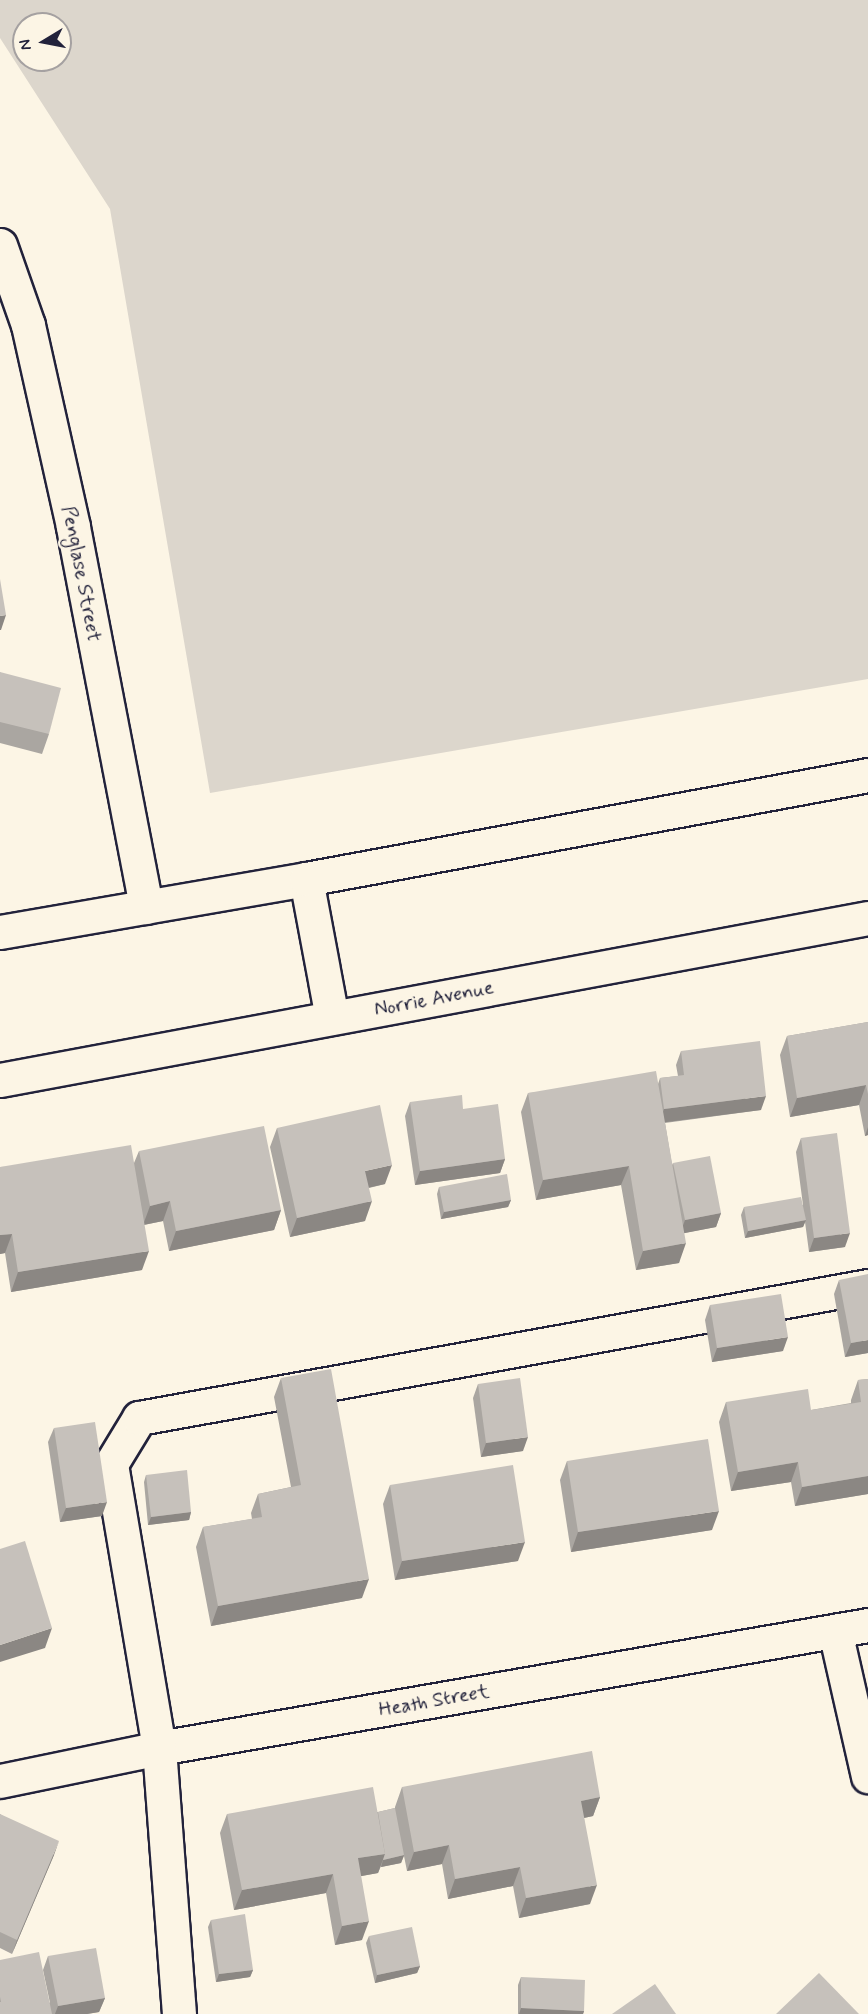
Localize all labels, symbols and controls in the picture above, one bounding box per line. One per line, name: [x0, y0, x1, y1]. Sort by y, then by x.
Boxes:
north arrow: [12, 12, 72, 72]
text: N: [14, 38, 37, 52]
street label: Penglase Street: [56, 505, 106, 643]
street label: Norrie Avenue: [372, 976, 496, 1022]
street label: Heath Street: [377, 1679, 491, 1723]

